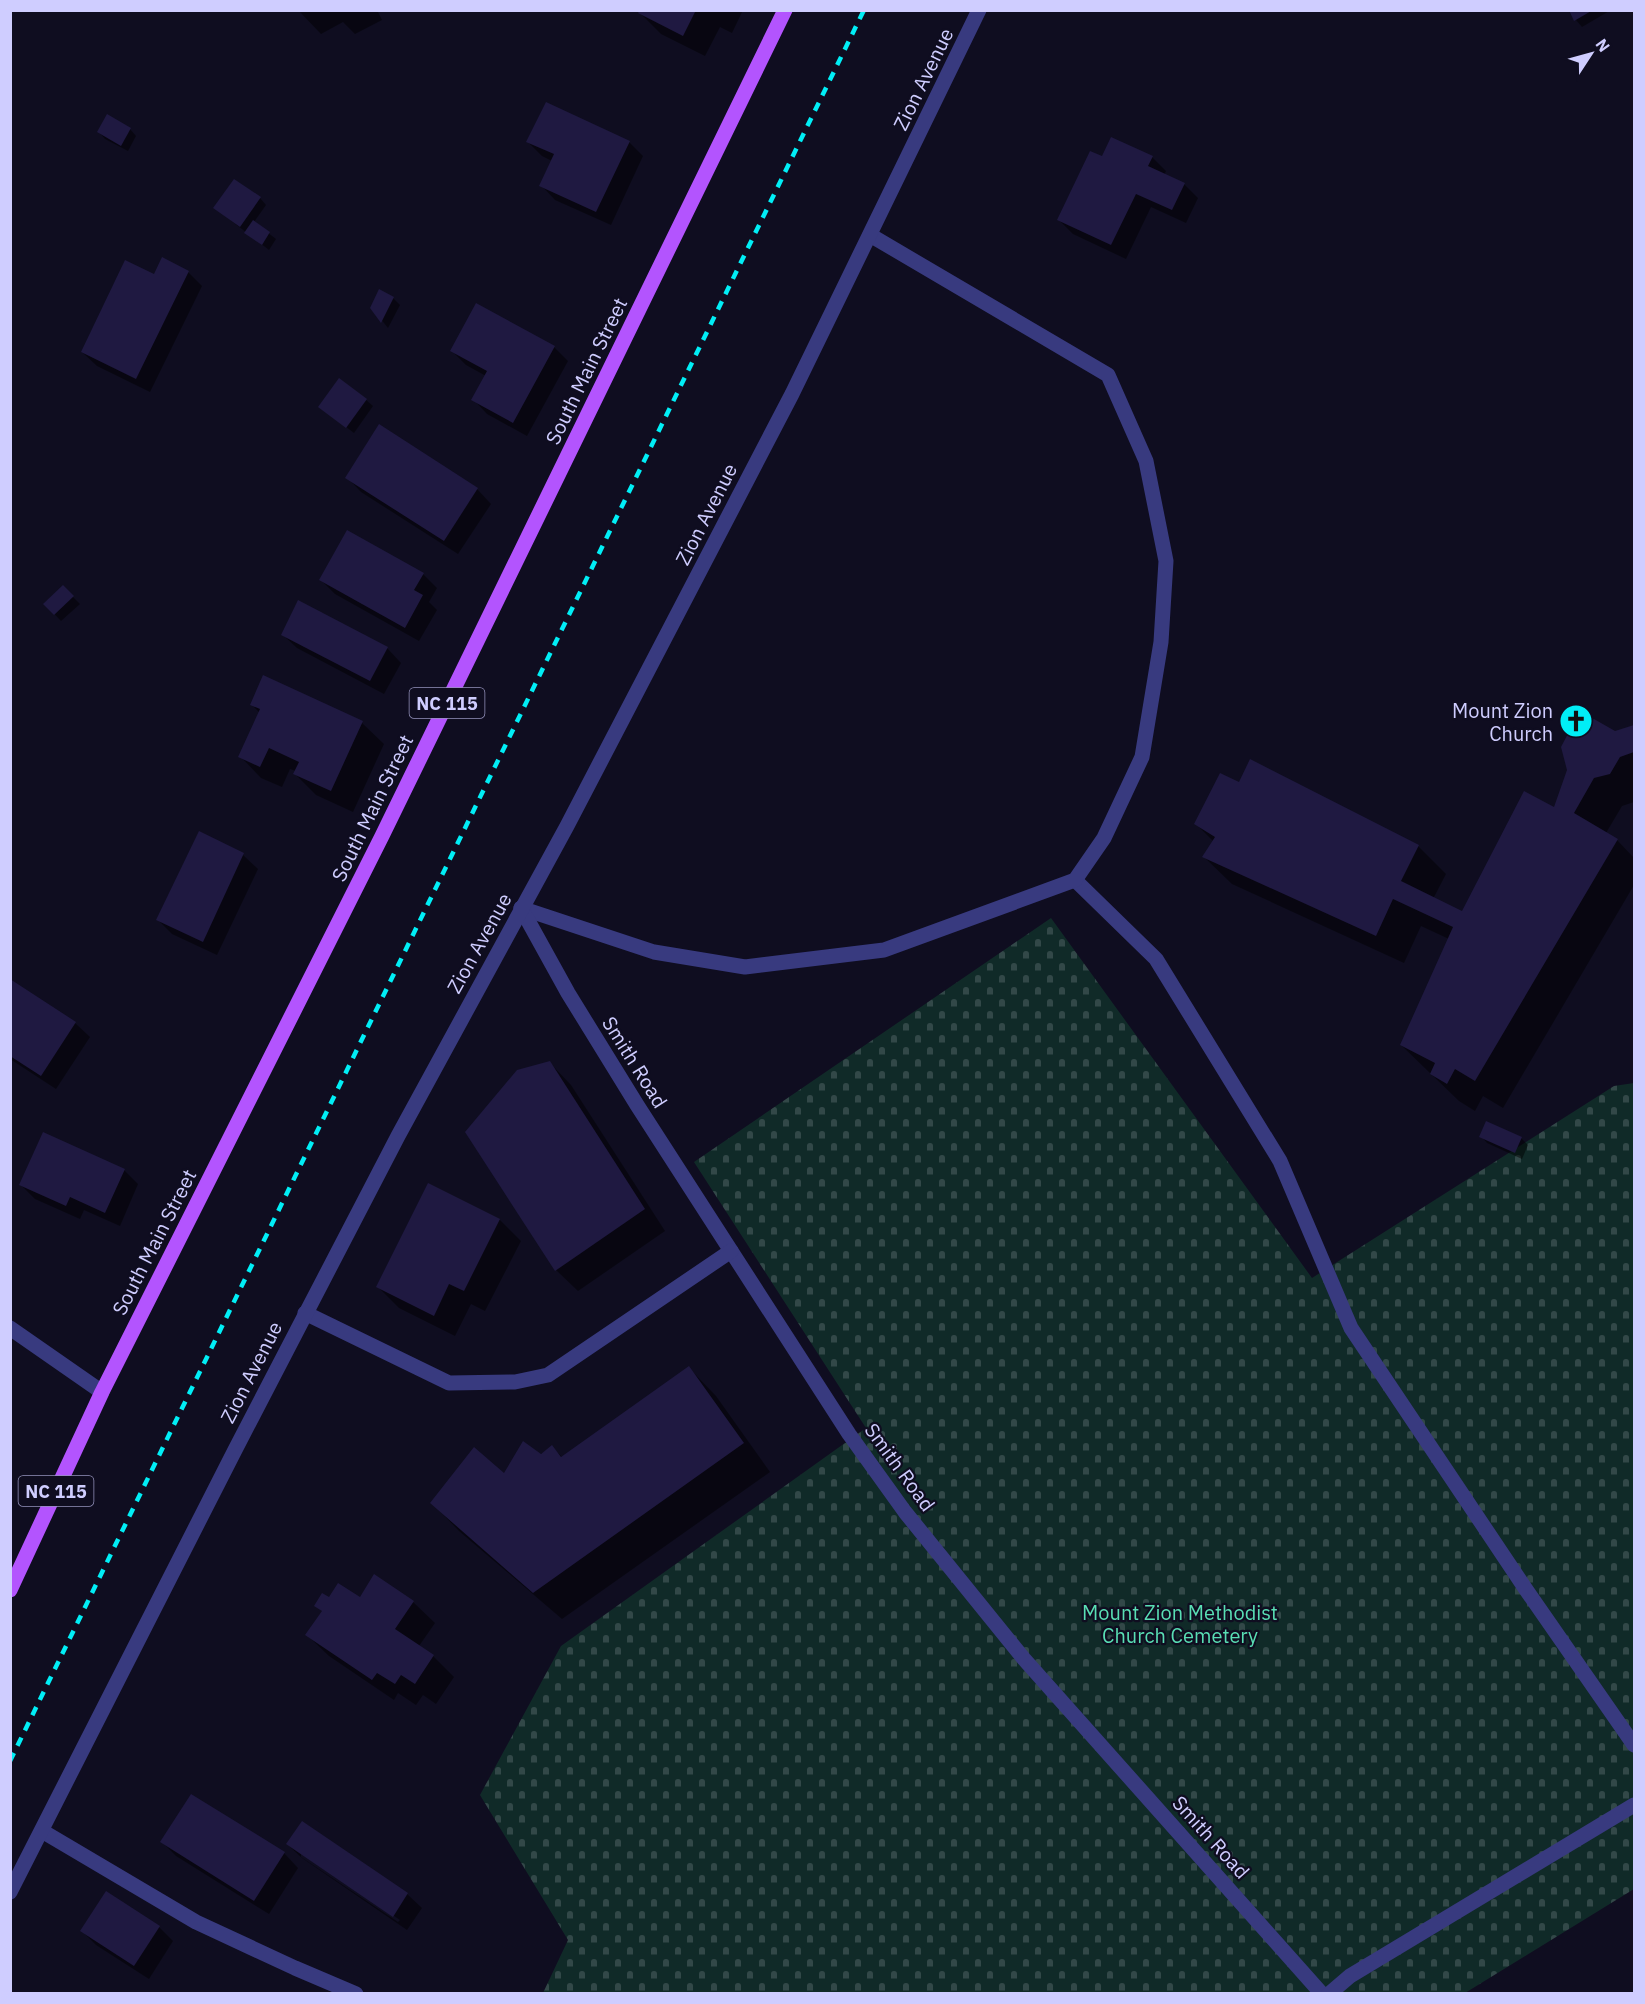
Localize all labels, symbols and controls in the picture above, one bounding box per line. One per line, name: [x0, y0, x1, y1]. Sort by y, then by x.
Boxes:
street label: Zion Avenue: [887, 23, 959, 135]
north arrow: [1561, 24, 1621, 84]
text: N: [1592, 35, 1615, 56]
street label: South Main Street: [539, 293, 633, 449]
street label: Zion Avenue: [669, 459, 743, 569]
road number: NC 115: [410, 688, 484, 718]
place label: Mount Zion Church: [1452, 697, 1553, 747]
church icon: Mount Zion Church: [1558, 703, 1594, 739]
street label: South Main Street: [325, 730, 419, 886]
street label: Zion Avenue: [440, 888, 518, 998]
street label: Smith Road: [596, 1011, 674, 1113]
street label: South Main Street: [106, 1165, 202, 1319]
street label: Zion Avenue: [214, 1317, 288, 1427]
street label: Smith Road: [859, 1417, 941, 1517]
road number: NC 115: [19, 1476, 94, 1506]
park label: Mount Zion Methodist Church Cemetery: [1082, 1599, 1278, 1649]
street label: Smith Road: [1166, 1790, 1256, 1884]

